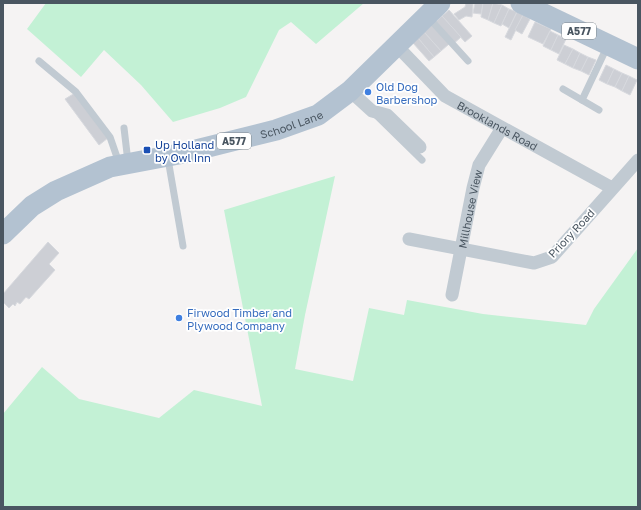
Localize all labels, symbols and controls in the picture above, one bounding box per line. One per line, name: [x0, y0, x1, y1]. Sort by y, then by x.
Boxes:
road number: A577: [562, 23, 596, 39]
place label: Old Dog Barbershop: [376, 80, 438, 106]
marker: Old Dog Barbershop: [363, 87, 373, 97]
street label: Brooklands Road: [455, 98, 540, 152]
street label: School Lane: [259, 107, 325, 140]
road number: A577: [217, 133, 251, 149]
place label: Up Holland by Owl Inn: [155, 138, 214, 164]
marker: Up Holland by Owl Inn: [142, 145, 152, 155]
street label: Millhouse View: [455, 168, 484, 249]
street label: Priory Road: [545, 206, 597, 260]
place label: Firwood Timber and Plywood Company: [187, 306, 292, 332]
marker: Firwood Timber and Plywood Company: [174, 313, 184, 323]

